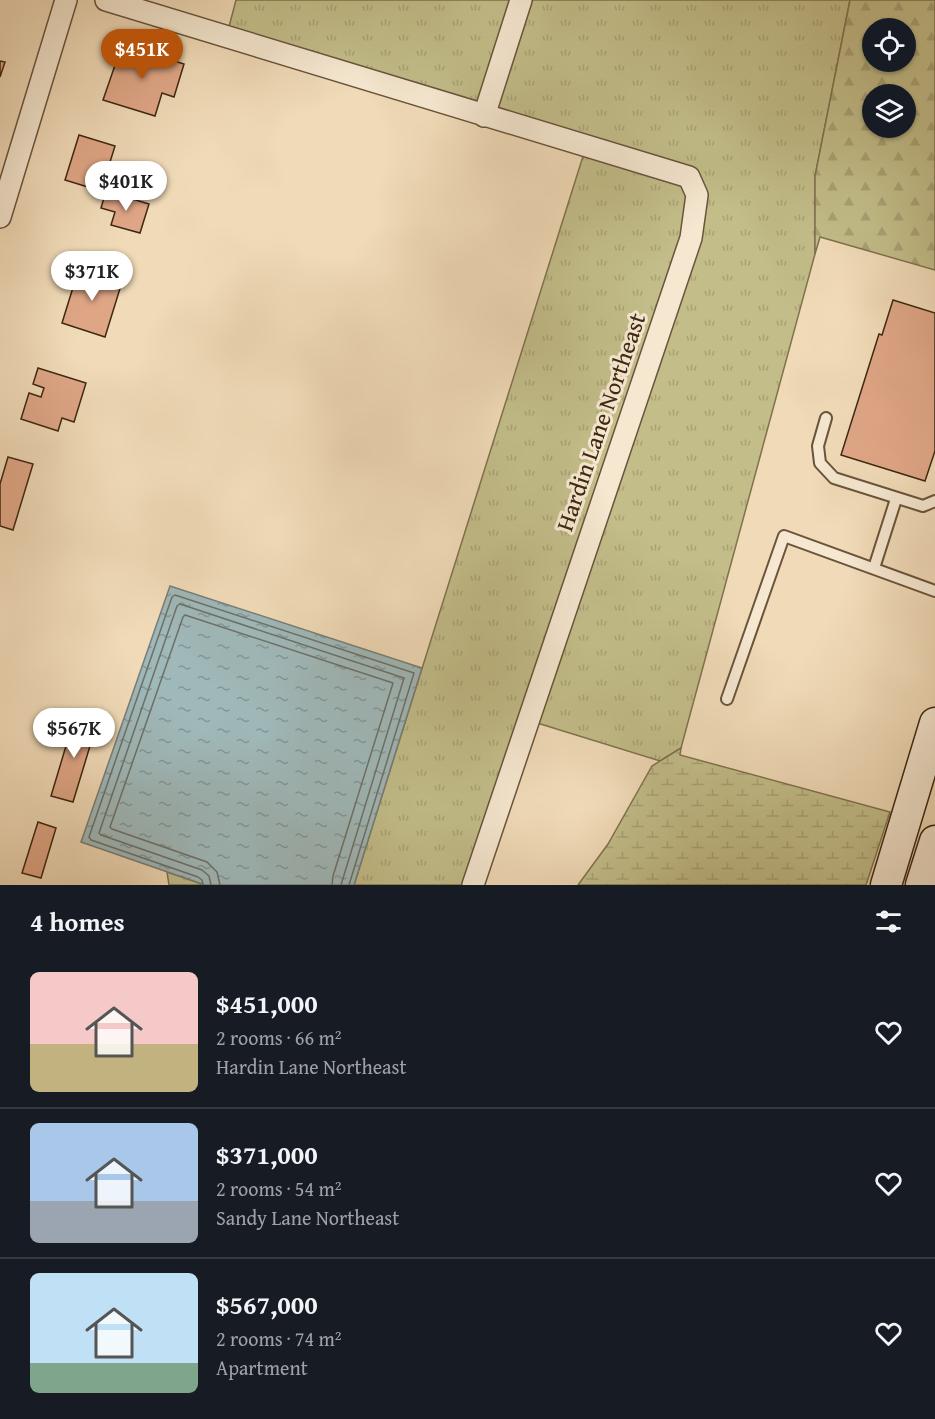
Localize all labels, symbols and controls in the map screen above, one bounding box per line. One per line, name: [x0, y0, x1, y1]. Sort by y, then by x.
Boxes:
map controls: [862, 18, 916, 138]
button: locate: [862, 18, 916, 72]
pin: $451K: [100, 29, 184, 80]
text: $451K: [115, 34, 169, 63]
button: layers: [862, 84, 916, 138]
pin: $401K: [84, 161, 168, 212]
text: $401K: [99, 166, 153, 195]
pin: $371K: [50, 251, 134, 302]
text: $371K: [65, 256, 119, 285]
street label: Hardin Lane Northeast: [547, 308, 654, 536]
pin: $567K: [32, 708, 116, 759]
text: $567K: [47, 713, 101, 742]
text: 4 homes: [30, 902, 125, 941]
icon: filters: [872, 905, 905, 938]
text: $451,000: [216, 984, 318, 1023]
icon: home: [78, 996, 150, 1068]
icon: heart: [872, 1016, 905, 1049]
text: 2 rooms · 66 m²: [216, 1023, 342, 1052]
text: Hardin Lane Northeast: [216, 1052, 407, 1081]
text: $371,000: [216, 1135, 318, 1174]
icon: home: [78, 1147, 150, 1219]
icon: heart: [872, 1167, 905, 1200]
text: 2 rooms · 54 m²: [216, 1174, 342, 1203]
text: Sandy Lane Northeast: [216, 1203, 399, 1232]
text: $567,000: [216, 1285, 318, 1324]
icon: home: [78, 1297, 150, 1369]
icon: heart: [872, 1317, 905, 1350]
text: 2 rooms · 74 m²: [216, 1324, 342, 1353]
text: Apartment: [216, 1353, 308, 1382]

